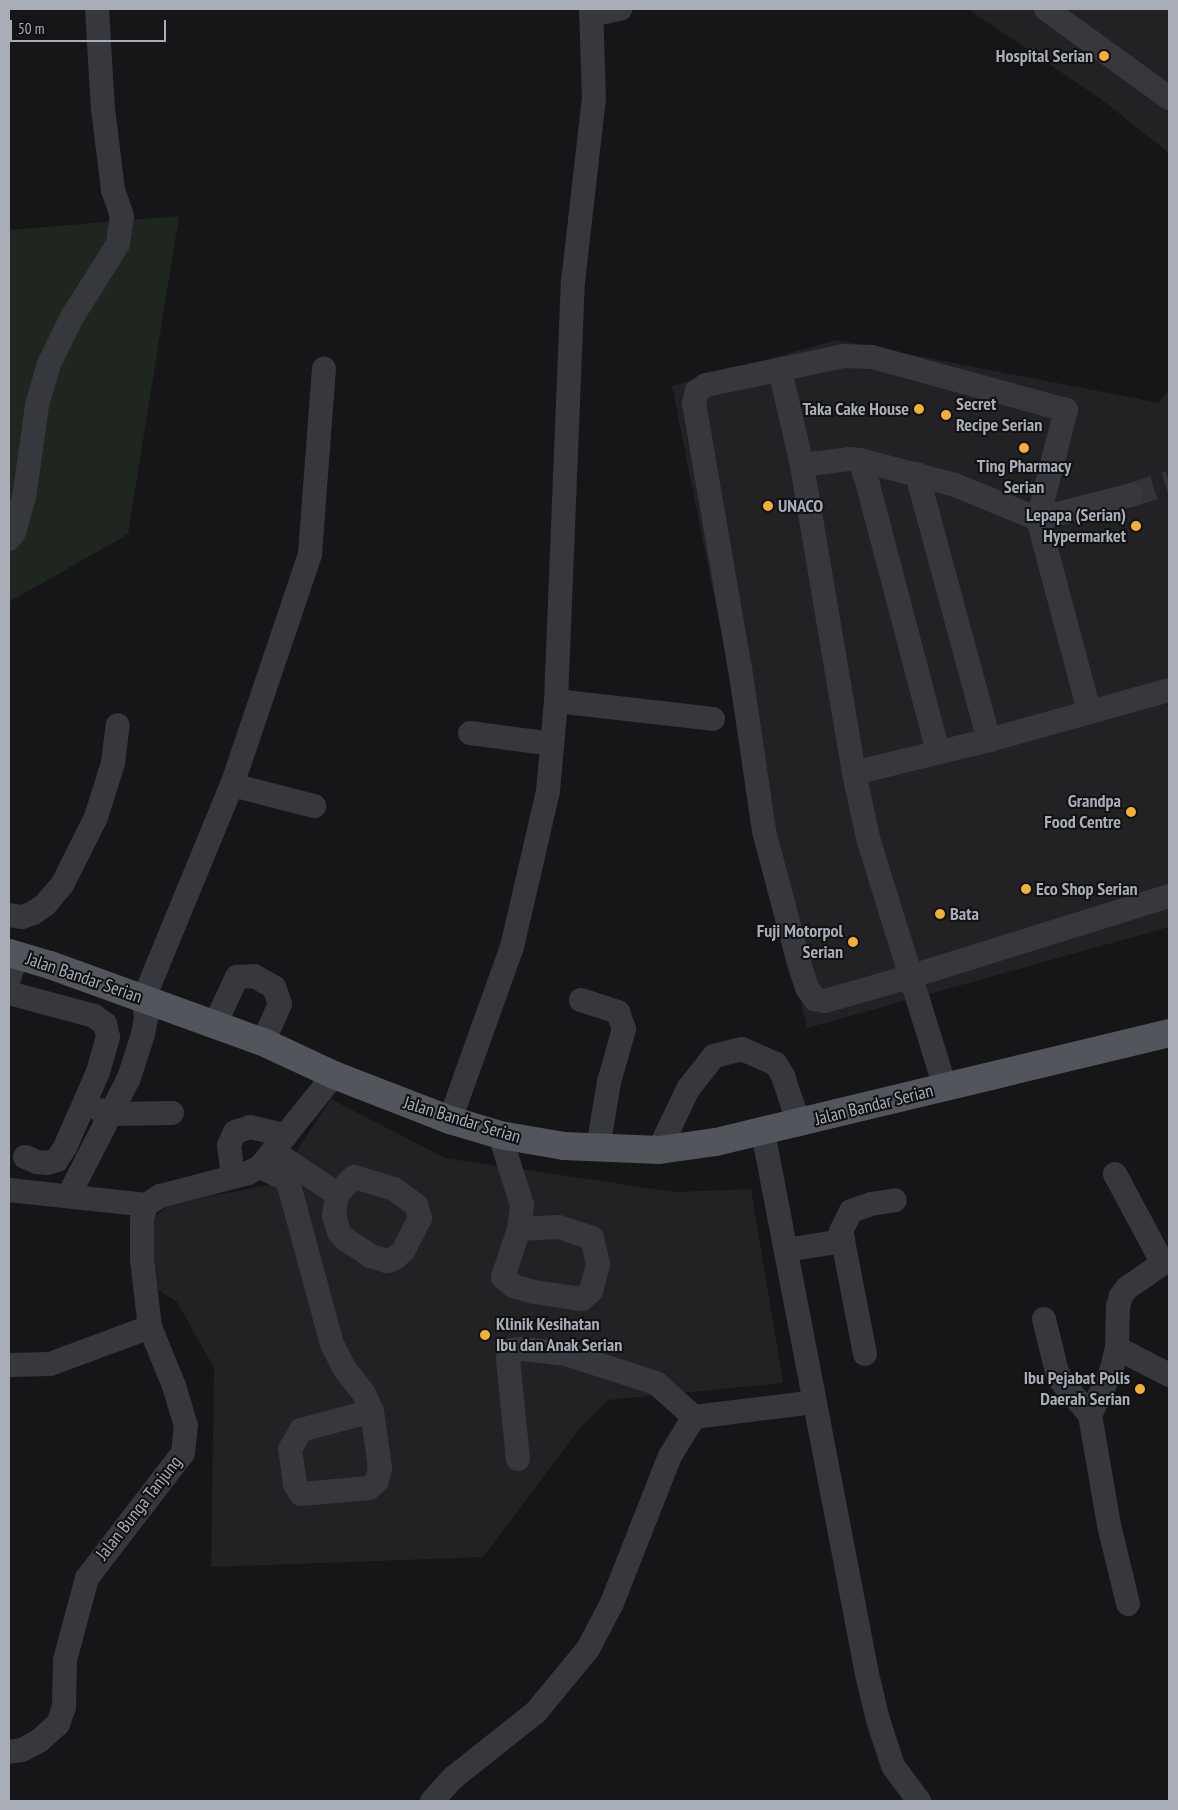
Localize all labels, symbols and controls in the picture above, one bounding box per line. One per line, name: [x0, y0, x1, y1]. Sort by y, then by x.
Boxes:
scale bar: [12, 10, 169, 42]
text: 50 m: [18, 19, 44, 38]
place label: Hospital Serian: [996, 45, 1093, 67]
marker: Hospital Serian: [1097, 49, 1111, 63]
place label: Secret Recipe Serian: [956, 394, 1042, 436]
place label: Taka Cake House: [802, 398, 909, 420]
marker: Taka Cake House: [913, 403, 925, 415]
marker: Secret Recipe Serian: [940, 409, 952, 421]
marker: Ting Pharmacy Serian: [1018, 442, 1030, 454]
place label: Ting Pharmacy Serian: [977, 456, 1071, 498]
place label: UNACO: [778, 495, 823, 517]
marker: UNACO: [762, 500, 774, 512]
place label: Lepapa (Serian) Hypermarket: [1026, 505, 1126, 548]
marker: Lepapa (Serian) Hypermarket: [1130, 520, 1142, 532]
place label: Grandpa Food Centre: [1044, 791, 1121, 834]
marker: Grandpa Food Centre: [1125, 806, 1137, 818]
place label: Eco Shop Serian: [1036, 878, 1138, 900]
marker: Eco Shop Serian: [1020, 883, 1032, 895]
place label: Bata: [950, 903, 979, 925]
marker: Bata: [934, 908, 946, 920]
place label: Fuji Motorpol Serian: [757, 921, 843, 964]
marker: Fuji Motorpol Serian: [847, 936, 859, 948]
street label: Jalan Bandar Serian: [23, 948, 145, 1008]
street label: Jalan Bandar Serian: [813, 1080, 935, 1130]
street label: Jalan Bandar Serian: [401, 1092, 523, 1148]
place label: Klinik Kesihatan Ibu dan Anak Serian: [496, 1314, 623, 1356]
marker: Klinik Kesihatan Ibu dan Anak Serian: [478, 1328, 492, 1342]
place label: Ibu Pejabat Polis Daerah Serian: [1024, 1368, 1130, 1410]
marker: Ibu Pejabat Polis Daerah Serian: [1134, 1383, 1146, 1395]
street label: Jalan Bunga Tanjung: [92, 1451, 186, 1565]

